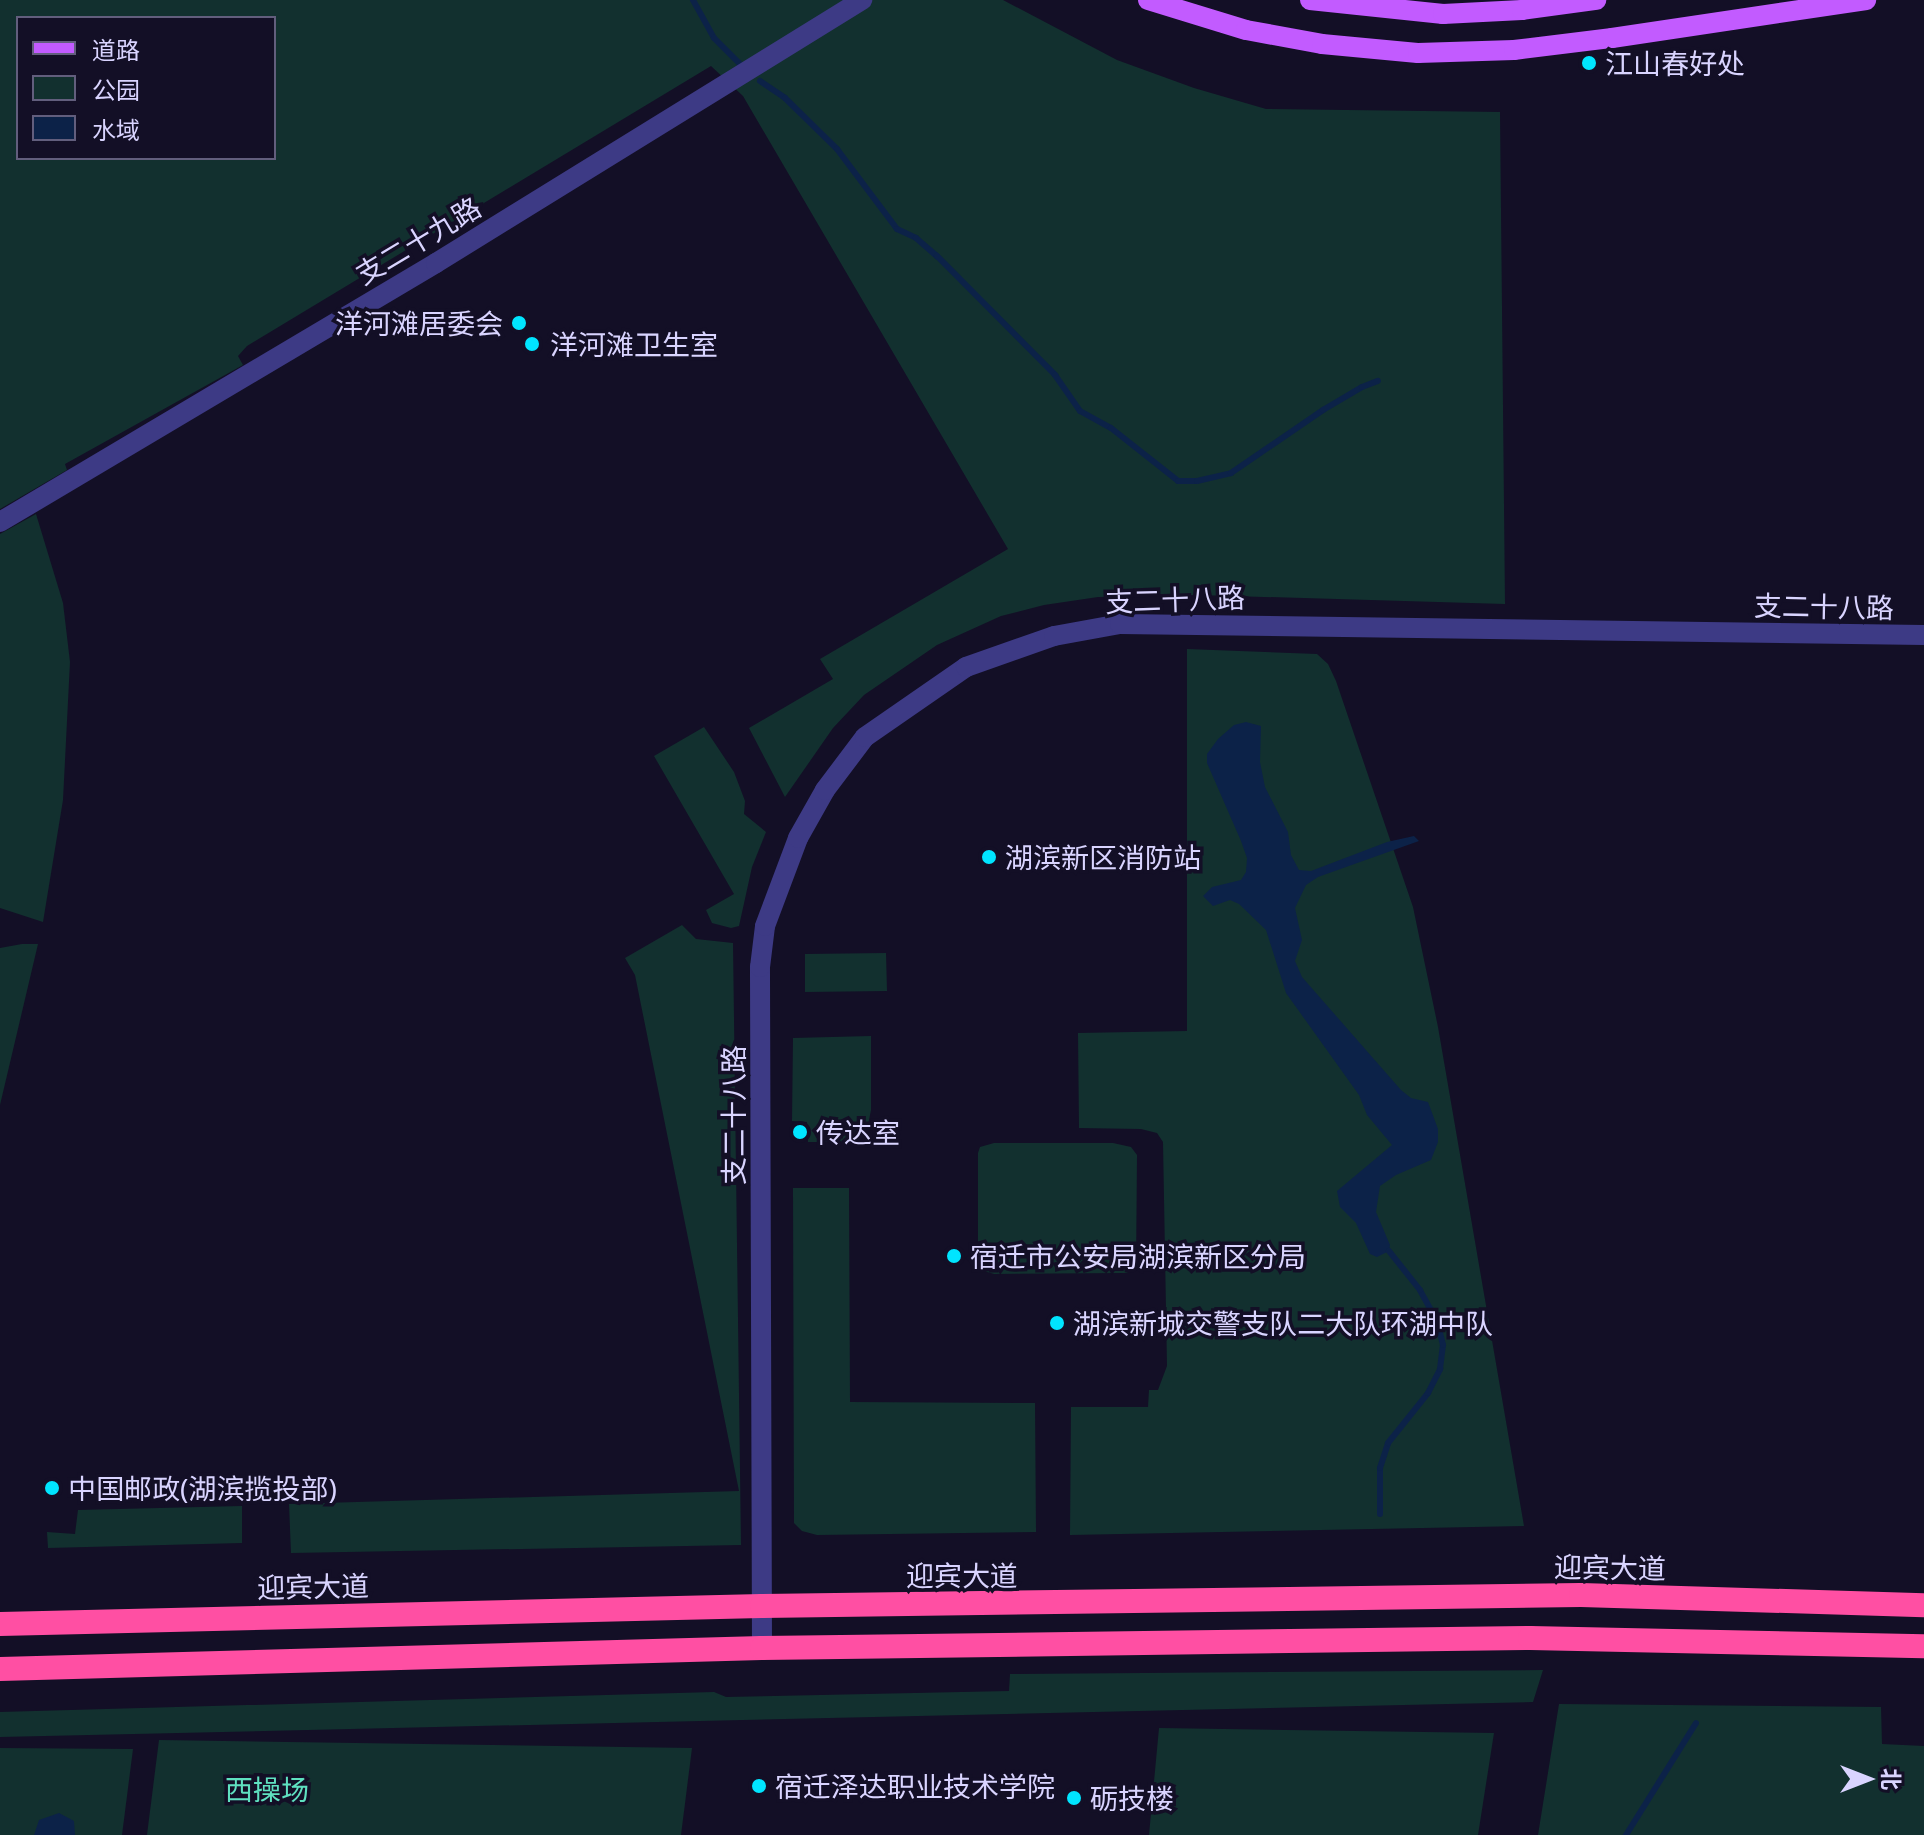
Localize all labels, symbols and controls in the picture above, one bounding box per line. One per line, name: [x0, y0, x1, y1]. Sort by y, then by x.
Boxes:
legend: [16, 16, 276, 160]
text: 道路: [92, 33, 140, 66]
place label: 江山春好处: [1605, 46, 1745, 80]
marker: 江山春好处: [1580, 54, 1598, 72]
text: 公园: [92, 73, 140, 106]
text: 水域: [92, 113, 140, 146]
street label: 支二十九路: [349, 190, 487, 290]
place label: 洋河滩居委会: [335, 306, 503, 340]
marker: 洋河滩居委会: [510, 314, 528, 332]
place label: 洋河滩卫生室: [550, 327, 718, 361]
marker: 洋河滩卫生室: [521, 333, 543, 355]
street label: 支二十八路: [1104, 580, 1246, 618]
street label: 支二十八路: [1754, 588, 1894, 624]
place label: 湖滨新区消防站: [1005, 840, 1201, 874]
marker: 湖滨新区消防站: [980, 848, 998, 866]
street label: 支二十八路: [716, 1045, 750, 1185]
place label: 传达室: [816, 1115, 900, 1149]
marker: 传达室: [791, 1123, 809, 1141]
place label: 宿迁市公安局湖滨新区分局: [970, 1239, 1306, 1273]
marker: 宿迁市公安局湖滨新区分局: [945, 1247, 963, 1265]
place label: 湖滨新城交警支队二大队环湖中队: [1073, 1306, 1493, 1340]
marker: 湖滨新城交警支队二大队环湖中队: [1048, 1314, 1066, 1332]
place label: 中国邮政(湖滨揽投部): [68, 1471, 337, 1505]
marker: 中国邮政(湖滨揽投部): [43, 1479, 61, 1497]
street label: 迎宾大道: [1554, 1549, 1666, 1585]
street label: 迎宾大道: [906, 1558, 1018, 1592]
street label: 迎宾大道: [257, 1568, 369, 1604]
north arrow: [1828, 1739, 1908, 1819]
text: 北: [1877, 1768, 1907, 1790]
place label: 宿迁泽达职业技术学院: [775, 1769, 1055, 1803]
park label: 西操场: [225, 1772, 309, 1806]
marker: 宿迁泽达职业技术学院: [750, 1777, 768, 1795]
place label: 砺技楼: [1090, 1781, 1174, 1815]
marker: 砺技楼: [1065, 1789, 1083, 1807]

